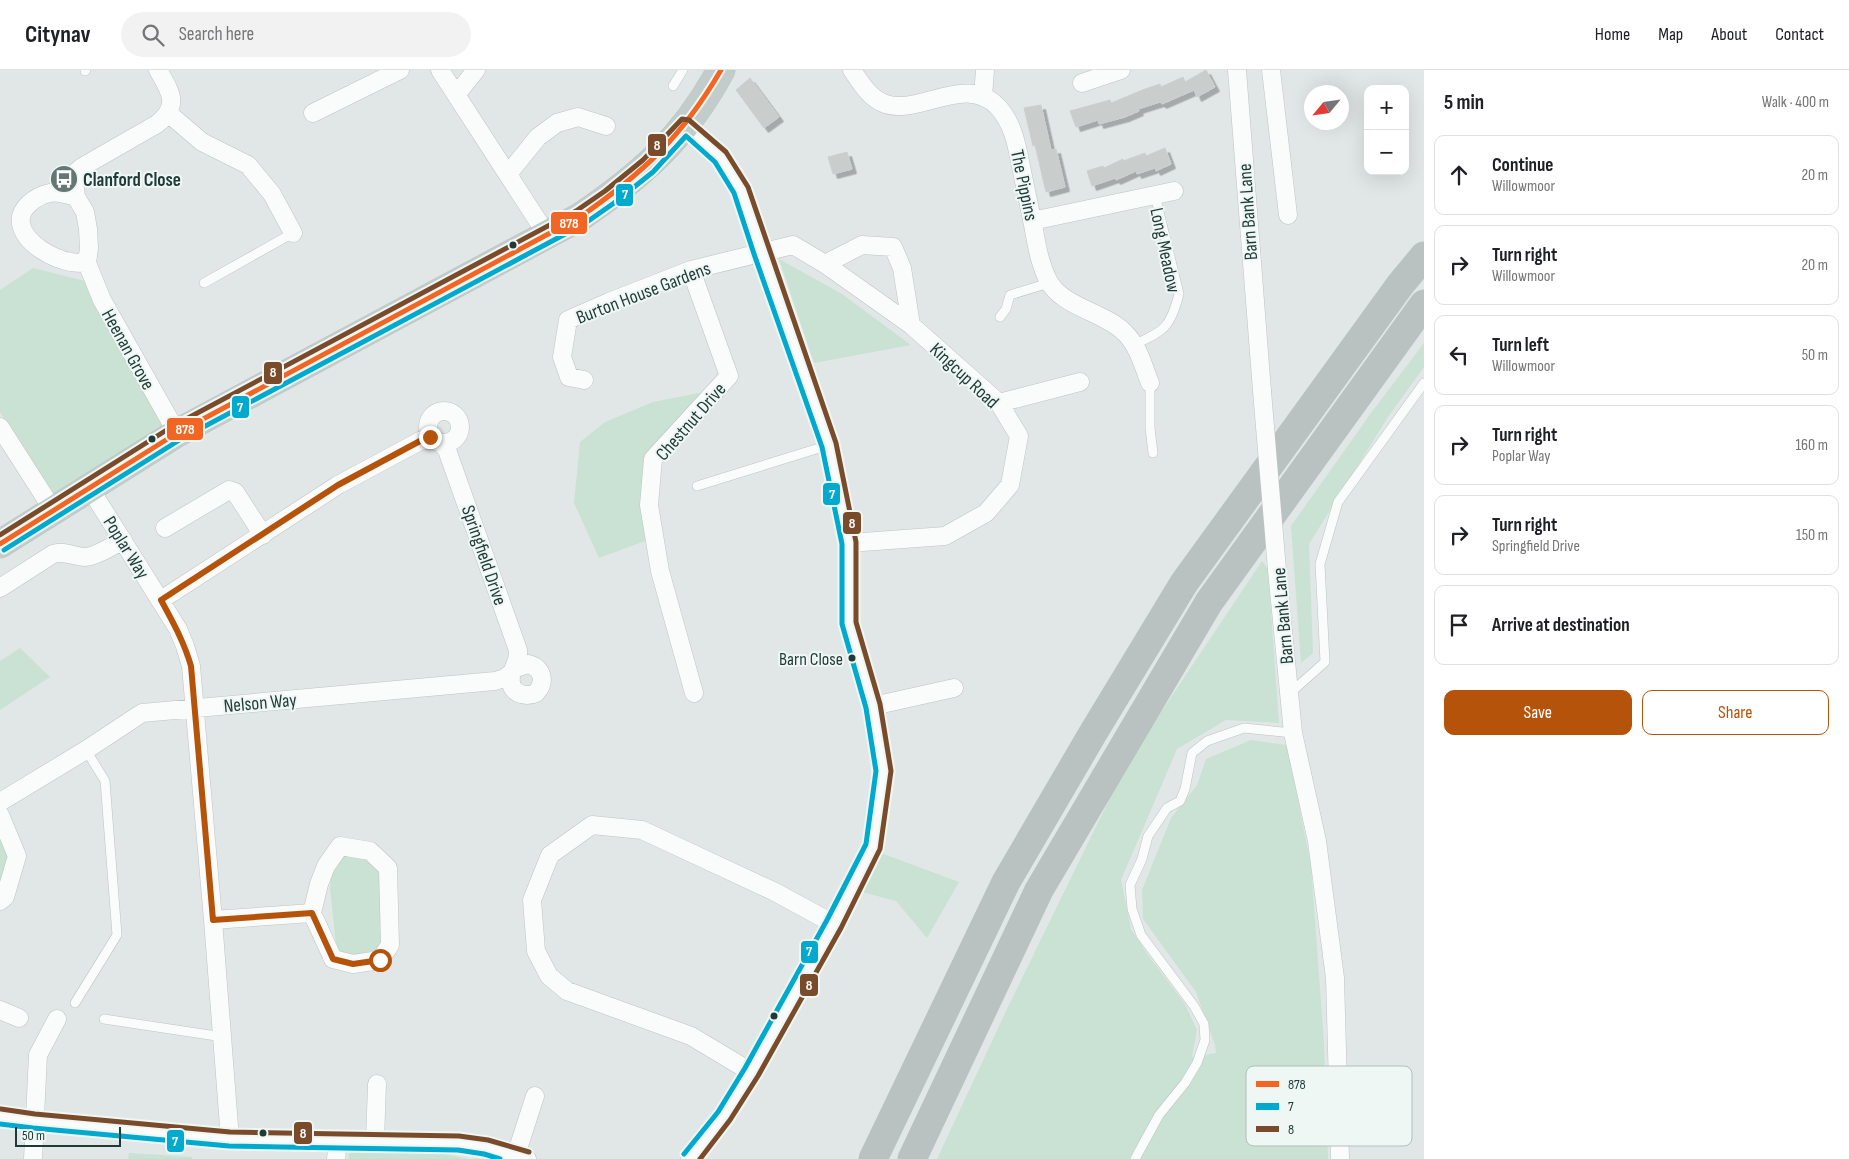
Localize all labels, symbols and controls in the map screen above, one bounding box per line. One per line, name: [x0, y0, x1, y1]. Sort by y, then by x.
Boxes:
search box: [121, 12, 471, 57]
text: Citynav: [25, 20, 91, 49]
icon: search: [139, 21, 167, 49]
text: Search here: [179, 23, 254, 46]
text: Home: [1595, 24, 1630, 45]
text: Map: [1658, 24, 1683, 45]
text: About: [1711, 24, 1747, 45]
text: Contact: [1775, 24, 1824, 45]
north arrow: [1304, 85, 1349, 130]
map controls: [1364, 85, 1409, 175]
button: +: [1364, 85, 1409, 130]
text: 5 min: [1444, 90, 1484, 115]
text: Walk · 400 m: [1762, 93, 1829, 112]
button: −: [1364, 130, 1409, 175]
line badge: 8: [647, 133, 667, 157]
text: 8: [654, 137, 661, 154]
street label: The Pippins: [1005, 148, 1042, 223]
text: Continue: [1492, 154, 1553, 177]
icon: ahead: [1445, 161, 1473, 189]
street label: Barn Bank Lane: [1234, 163, 1263, 261]
bus stop icon: Clanford Close: [49, 164, 79, 194]
text: 20 m: [1801, 166, 1828, 185]
place label: Clanford Close: [83, 169, 181, 192]
text: Willowmoor: [1492, 177, 1555, 196]
line badge: 7: [615, 183, 634, 207]
text: 7: [622, 186, 629, 203]
street label: Long Meadow: [1144, 206, 1185, 295]
line badge: 878: [550, 211, 588, 235]
text: 878: [559, 215, 579, 232]
unlabelled marker: [508, 240, 518, 250]
text: Turn right: [1492, 244, 1557, 267]
icon: right: [1445, 251, 1473, 279]
text: 20 m: [1801, 256, 1828, 275]
street label: Burton House Gardens: [573, 257, 714, 330]
text: Willowmoor: [1492, 267, 1555, 286]
street label: Heenan Grove: [96, 305, 159, 394]
text: Turn left: [1492, 334, 1549, 357]
street label: Kingcup Road: [925, 338, 1003, 414]
icon: left: [1445, 341, 1473, 369]
text: 50 m: [1802, 346, 1828, 365]
text: Willowmoor: [1492, 357, 1555, 376]
line badge: 8: [263, 361, 283, 385]
text: 8: [270, 364, 277, 381]
street label: Chestnut Drive: [651, 378, 731, 466]
line badge: 7: [231, 395, 250, 419]
text: 7: [237, 399, 244, 416]
line badge: 878: [166, 417, 204, 441]
text: 878: [175, 421, 195, 438]
text: Turn right: [1492, 424, 1557, 447]
route end: [419, 426, 442, 449]
icon: right: [1445, 431, 1473, 459]
unlabelled marker: [147, 434, 157, 444]
text: 160 m: [1795, 436, 1828, 455]
text: Poplar Way: [1492, 447, 1551, 466]
line badge: 7: [822, 482, 841, 506]
text: 7: [829, 486, 836, 503]
street label: Springfield Drive: [456, 502, 511, 609]
line badge: 8: [842, 511, 862, 535]
street label: Poplar Way: [98, 512, 154, 584]
text: Turn right: [1492, 514, 1557, 537]
text: 8: [849, 515, 856, 532]
icon: right: [1445, 521, 1473, 549]
text: 150 m: [1796, 526, 1828, 545]
text: Springfield Drive: [1492, 537, 1580, 556]
street label: Barn Bank Lane: [1268, 567, 1299, 665]
icon: arrive: [1445, 611, 1473, 639]
text: Arrive at destination: [1492, 614, 1630, 637]
place label: Barn Close: [779, 649, 843, 670]
marker: Barn Close: [847, 653, 857, 663]
street label: Nelson Way: [223, 689, 298, 718]
button: Save: [1444, 690, 1632, 735]
button: Share: [1642, 690, 1829, 735]
line badge: 7: [800, 940, 819, 964]
text: 7: [806, 943, 813, 960]
route start: [369, 949, 392, 972]
line badge: 8: [799, 973, 819, 997]
text: 8: [806, 977, 813, 994]
unlabelled marker: [769, 1011, 779, 1021]
legend: [1246, 1066, 1412, 1146]
text: 878: [1288, 1076, 1306, 1093]
text: 7: [1288, 1098, 1294, 1115]
line badge: 8: [293, 1121, 313, 1145]
text: 8: [1288, 1121, 1294, 1138]
scale bar: [15, 1124, 121, 1147]
text: 8: [300, 1125, 307, 1142]
text: 50 m: [22, 1127, 45, 1144]
unlabelled marker: [258, 1128, 268, 1138]
line badge: 7: [166, 1129, 185, 1153]
text: 7: [172, 1133, 179, 1150]

